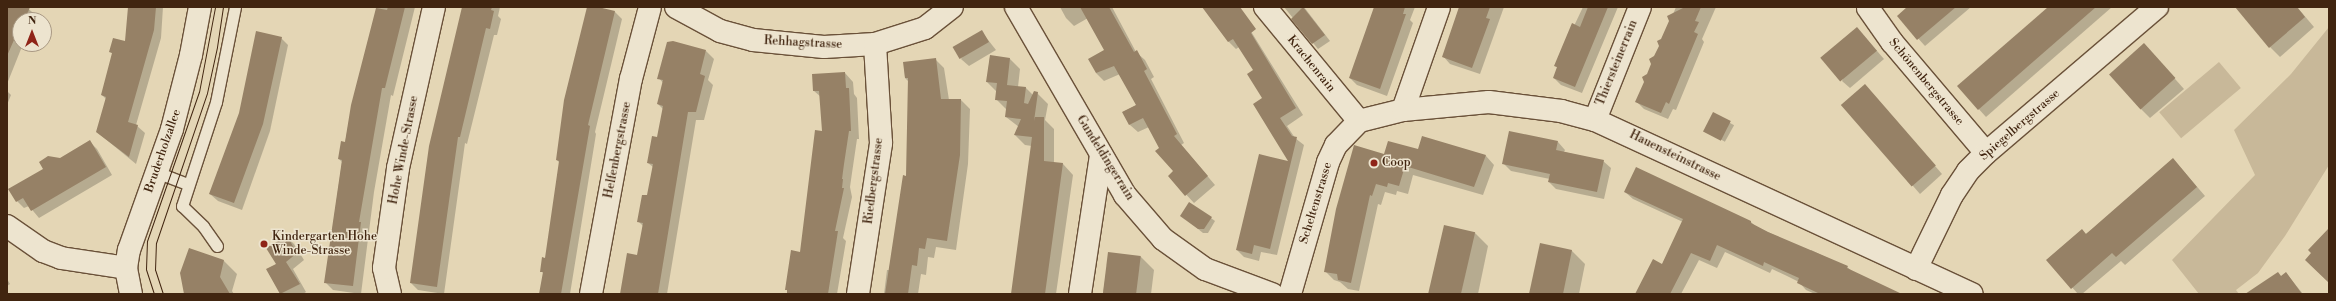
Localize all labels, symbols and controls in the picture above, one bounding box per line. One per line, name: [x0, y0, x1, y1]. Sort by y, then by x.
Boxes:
north arrow: [12, 12, 52, 52]
text: N: [28, 14, 36, 28]
street label: Thiersteinerrain: [1593, 18, 1641, 108]
street label: Krachenrain: [1284, 33, 1338, 95]
street label: Rehhagstrasse: [764, 34, 842, 52]
street label: Schönenbergstrasse: [1886, 36, 1966, 128]
street label: Spiegelbergstrasse: [1977, 86, 2063, 164]
street label: Hohe Winde-Strasse: [386, 94, 422, 206]
street label: Helfenbergstrasse: [602, 100, 634, 200]
street label: Bruderholzallee: [142, 107, 184, 195]
street label: Gundeldingerrain: [1073, 113, 1137, 203]
street label: Hauensteinstrasse: [1627, 128, 1723, 184]
street label: Riedbergstrasse: [862, 137, 886, 225]
place label: Coop: [1382, 156, 1411, 170]
marker: Coop: [1369, 158, 1379, 168]
street label: Scheltenstrasse: [1297, 161, 1335, 245]
place label: Kindergarten Hohe Winde-Strasse: [272, 230, 377, 258]
marker: Kindergarten Hohe Winde-Strasse: [259, 239, 269, 249]

